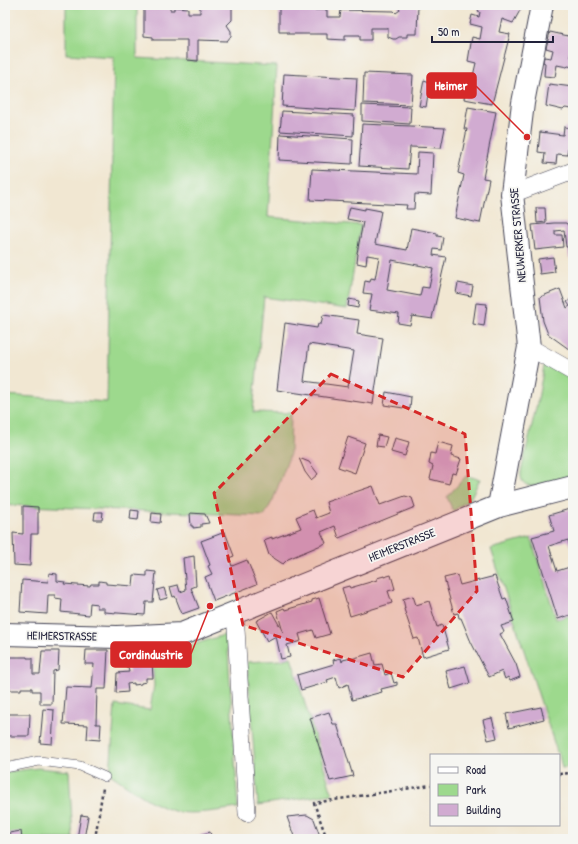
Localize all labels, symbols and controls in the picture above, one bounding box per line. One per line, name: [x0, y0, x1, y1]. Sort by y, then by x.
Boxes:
scale bar: [432, 18, 553, 44]
text: 50 m: [438, 23, 459, 40]
callout: Heimer: [427, 73, 476, 98]
text: Heimer: [434, 76, 469, 94]
street label: NEUWERKER STRASSE: [505, 186, 530, 283]
street label: HEIMERSTRASSE: [366, 523, 438, 566]
street label: HEIMERSTRASSE: [27, 626, 98, 645]
callout: Cordindustrie: [111, 642, 191, 667]
text: Cordindustrie: [119, 645, 184, 663]
legend: [430, 754, 560, 826]
text: Road: [466, 761, 486, 778]
text: Park: [466, 781, 486, 798]
text: Building: [466, 801, 501, 818]

